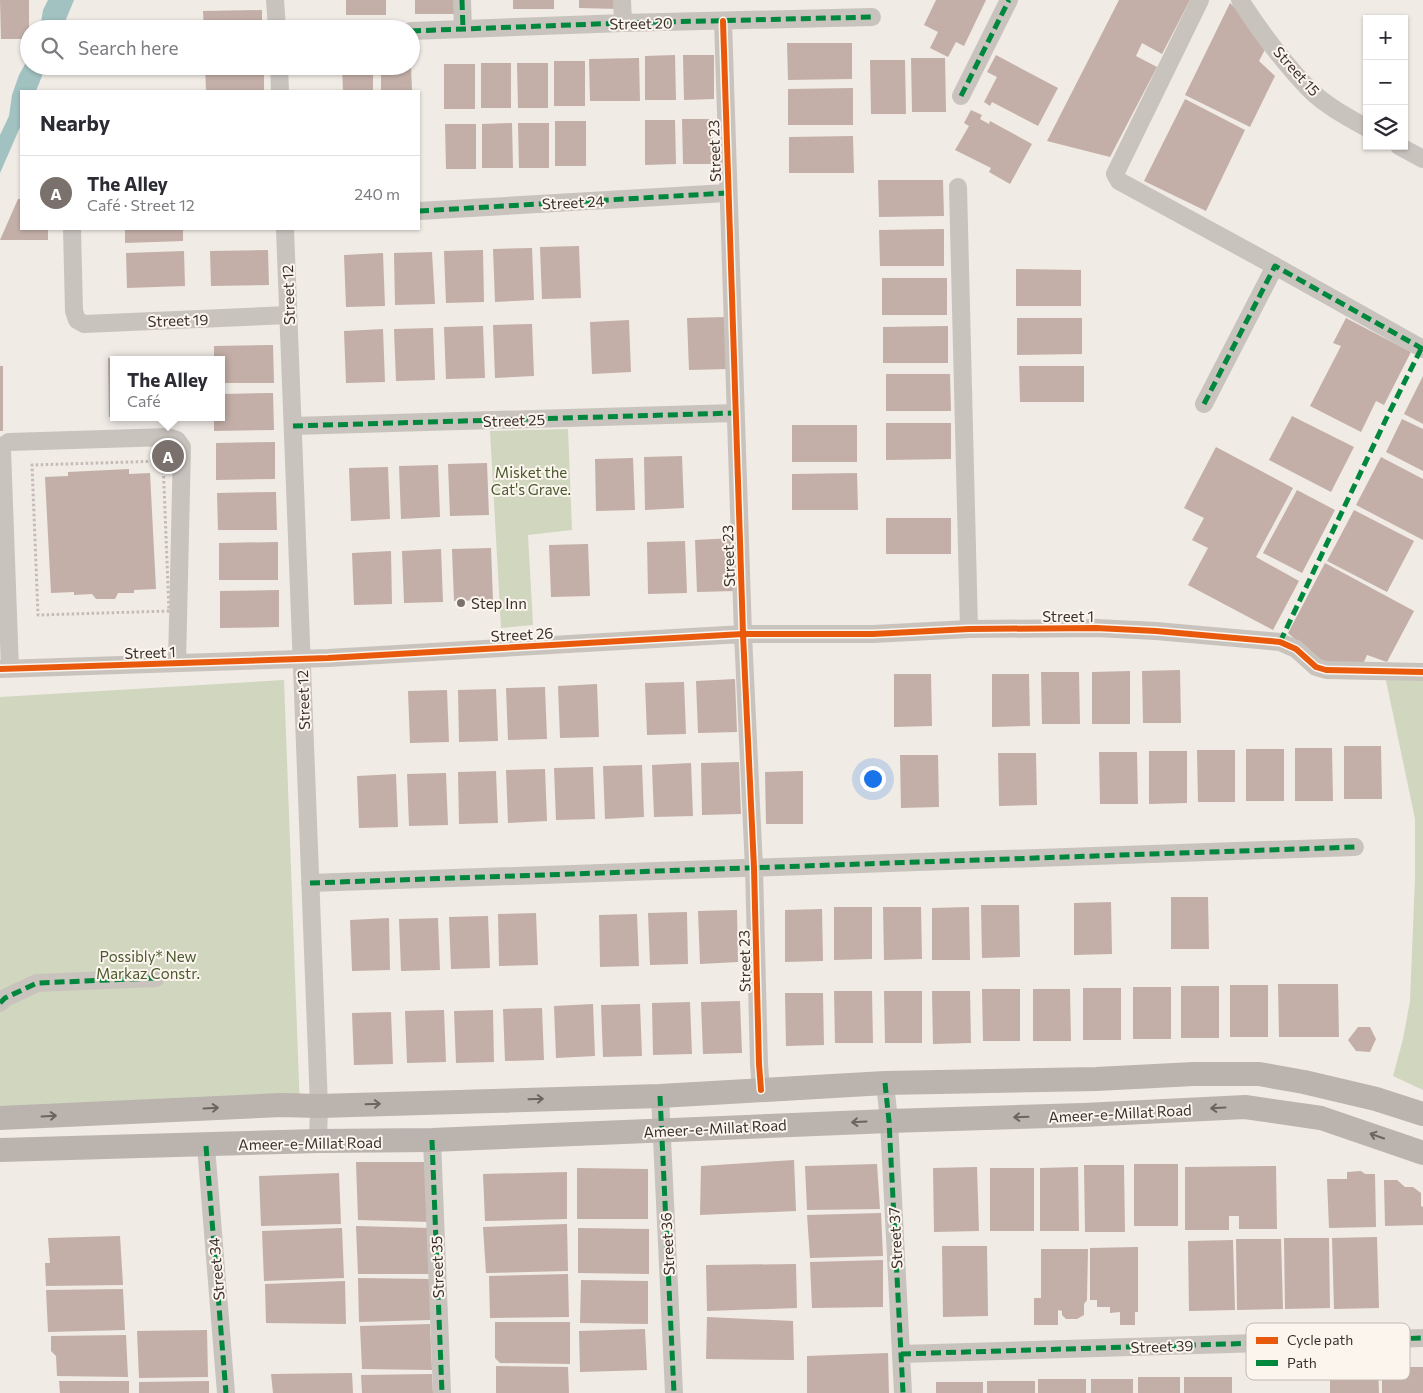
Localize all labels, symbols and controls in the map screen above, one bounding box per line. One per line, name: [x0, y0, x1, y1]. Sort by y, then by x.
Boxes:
street label: Street 20: [609, 13, 673, 33]
map controls: [1363, 15, 1408, 150]
button: +: [1363, 15, 1408, 60]
search box: [20, 20, 420, 75]
icon: search: [38, 34, 66, 62]
text: Search here: [78, 36, 178, 59]
street label: Street 15: [1270, 43, 1324, 99]
button: −: [1363, 60, 1408, 105]
button: layers: [1363, 105, 1408, 150]
text: Nearby: [40, 110, 110, 135]
street label: Street 23: [704, 120, 724, 182]
text: The Alley: [87, 172, 168, 195]
text: A: [50, 184, 62, 203]
text: 240 m: [354, 184, 400, 203]
street label: Street 24: [541, 191, 605, 213]
text: Café · Street 12: [87, 195, 195, 214]
street label: Street 12: [278, 265, 298, 325]
street label: Street 19: [147, 310, 209, 330]
popup: [110, 356, 225, 421]
text: The Alley: [127, 368, 208, 391]
text: Café: [127, 391, 161, 410]
street label: Street 25: [483, 410, 545, 430]
pin: A: [152, 437, 184, 475]
park label: Misket the Cat's Grave.: [491, 463, 571, 498]
street label: Street 23: [718, 525, 738, 587]
place label: Step Inn: [471, 594, 527, 612]
marker: Step Inn: [455, 597, 467, 609]
street label: Street 1: [1042, 607, 1094, 625]
street label: Street 26: [490, 623, 554, 645]
street label: Street 1: [124, 642, 176, 662]
street label: Street 12: [293, 670, 313, 730]
your location: [860, 766, 886, 792]
street label: Street 23: [734, 930, 754, 992]
park label: Possibly* New Markaz Constr.: [96, 947, 200, 982]
one-way arrow: [528, 1095, 544, 1104]
one-way arrow: [365, 1100, 381, 1109]
street label: Ameer-e-Millat Road: [1048, 1100, 1192, 1126]
one-way arrow: [203, 1104, 219, 1113]
one-way arrow: [1211, 1104, 1227, 1113]
one-way arrow: [40, 1111, 56, 1120]
one-way arrow: [1013, 1112, 1030, 1122]
street label: Ameer-e-Millat Road: [643, 1115, 787, 1141]
one-way arrow: [851, 1117, 867, 1127]
one-way arrow: [1370, 1131, 1385, 1140]
street label: Ameer-e-Millat Road: [238, 1133, 382, 1153]
street label: Street 37: [884, 1207, 906, 1269]
street label: Street 36: [656, 1212, 678, 1276]
street label: Street 35: [427, 1235, 447, 1299]
street label: Street 34: [204, 1237, 228, 1301]
legend: [1246, 1323, 1410, 1380]
text: Cycle path: [1287, 1331, 1353, 1348]
street label: Street 39: [1130, 1336, 1194, 1356]
text: Path: [1287, 1354, 1317, 1371]

